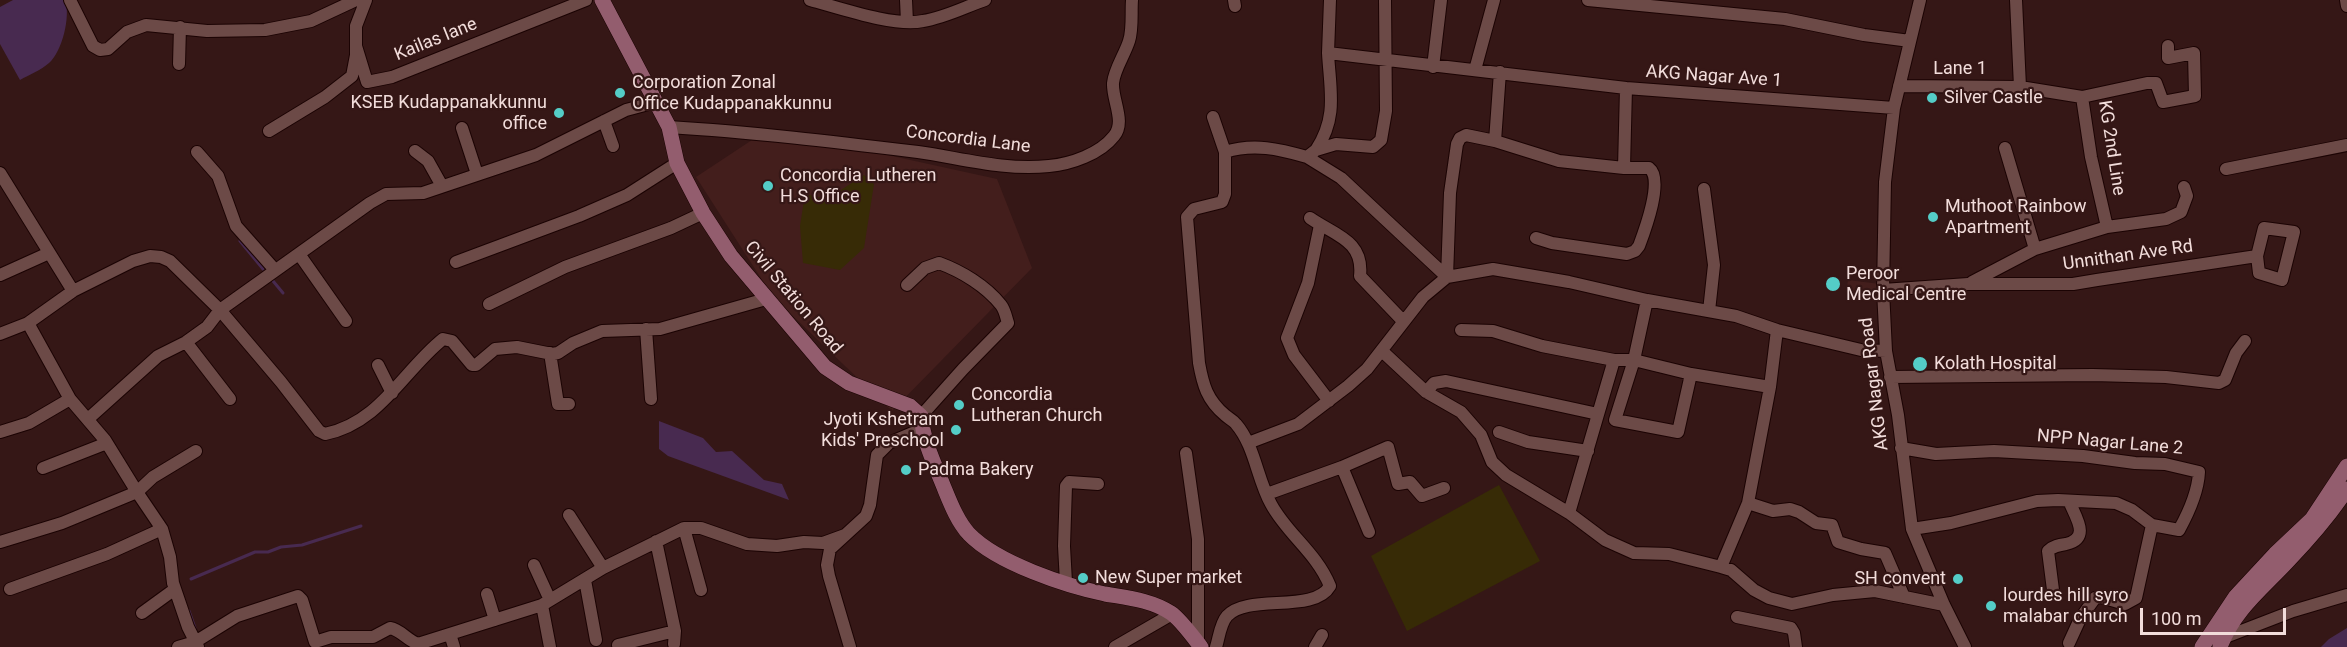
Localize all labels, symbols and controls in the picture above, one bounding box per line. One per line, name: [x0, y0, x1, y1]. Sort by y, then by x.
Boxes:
street label: Kailas lane: [392, 14, 480, 66]
street label: Lane 1: [1933, 58, 1987, 80]
street label: AKG Nagar Ave 1: [1645, 61, 1783, 93]
place label: Corporation Zonal Office Kudappanakkunnu: [632, 72, 832, 115]
marker: Corporation Zonal Office Kudappanakkunnu: [613, 86, 627, 100]
place label: Silver Castle: [1944, 87, 2043, 109]
marker: Silver Castle: [1925, 91, 1939, 105]
place label: KSEB Kudappanakkunnu office: [350, 92, 547, 134]
street label: KG 2nd Line: [2093, 99, 2129, 197]
marker: KSEB Kudappanakkunnu office: [552, 106, 566, 120]
street label: Concordia Lane: [905, 122, 1031, 158]
place label: Concordia Lutheren H.S Office: [780, 165, 936, 207]
marker: Concordia Lutheren H.S Office: [761, 179, 775, 193]
place label: Muthoot Rainbow Apartment: [1945, 196, 2086, 238]
marker: Muthoot Rainbow Apartment: [1926, 210, 1940, 224]
street label: Unnithan Ave Rd: [2062, 236, 2194, 276]
street label: Civil Station Road: [740, 237, 846, 359]
place label: Peroor Medical Centre: [1846, 263, 1966, 306]
marker: Peroor Medical Centre: [1824, 275, 1842, 293]
street label: AKG Nagar Road: [1856, 316, 1894, 452]
place label: Kolath Hospital: [1934, 353, 2057, 375]
marker: Kolath Hospital: [1911, 355, 1929, 373]
place label: Concordia Lutheran Church: [971, 384, 1102, 426]
marker: Concordia Lutheran Church: [952, 398, 966, 412]
place label: Jyoti Kshetram Kids' Preschool: [821, 409, 944, 452]
marker: Jyoti Kshetram Kids' Preschool: [949, 423, 963, 437]
street label: NPP Nagar Lane 2: [2036, 426, 2184, 460]
place label: Padma Bakery: [918, 459, 1034, 481]
marker: Padma Bakery: [899, 463, 913, 477]
place label: New Super market: [1095, 567, 1242, 589]
place label: SH convent: [1854, 568, 1946, 590]
marker: New Super market: [1076, 571, 1090, 585]
marker: SH convent: [1951, 572, 1965, 586]
place label: lourdes hill syro malabar church: [2003, 585, 2128, 628]
scale bar: [2143, 596, 2288, 634]
marker: lourdes hill syro malabar church: [1984, 599, 1998, 613]
text: 100 m: [2151, 608, 2202, 629]

